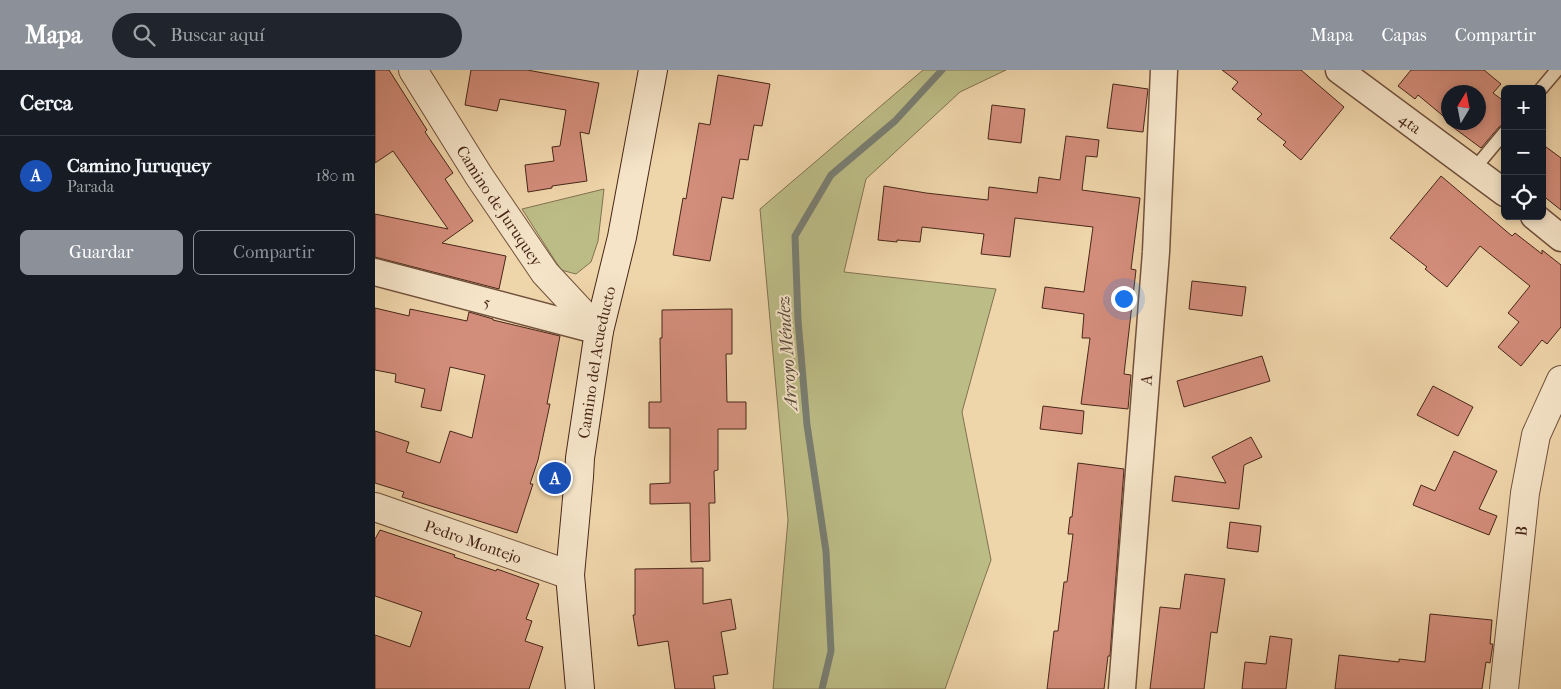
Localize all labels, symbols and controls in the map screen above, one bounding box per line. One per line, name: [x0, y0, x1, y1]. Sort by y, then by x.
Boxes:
search box: [112, 13, 462, 58]
text: Mapa: [25, 21, 82, 49]
icon: search: [130, 21, 158, 49]
text: Buscar aquí: [170, 24, 265, 46]
text: Mapa: [1311, 25, 1353, 46]
text: Capas: [1381, 25, 1427, 46]
text: Compartir: [1455, 25, 1536, 46]
north arrow: [1441, 85, 1486, 130]
map controls: [1501, 85, 1546, 220]
button: +: [1501, 85, 1546, 130]
text: Cerca: [20, 91, 72, 115]
street label: 4ta: [1395, 109, 1425, 138]
button: −: [1501, 130, 1546, 175]
street label: Camino de Juruquey: [452, 142, 547, 270]
text: Camino Juruquey: [67, 155, 211, 177]
text: A: [31, 166, 41, 185]
text: 180 m: [316, 166, 355, 185]
button: locate: [1501, 175, 1546, 220]
text: Parada: [67, 177, 114, 196]
button: Guardar: [20, 230, 183, 275]
button: Compartir: [193, 230, 355, 275]
street label: Camino del Acueducto: [574, 284, 620, 440]
your location: [1111, 286, 1137, 312]
street label: 5: [481, 292, 493, 312]
water label: Arroyo Méndez: [773, 295, 802, 413]
street label: A: [1137, 373, 1156, 387]
pin: A: [539, 459, 571, 497]
street label: Pedro Montejo: [422, 516, 524, 567]
street label: B: [1511, 525, 1531, 537]

